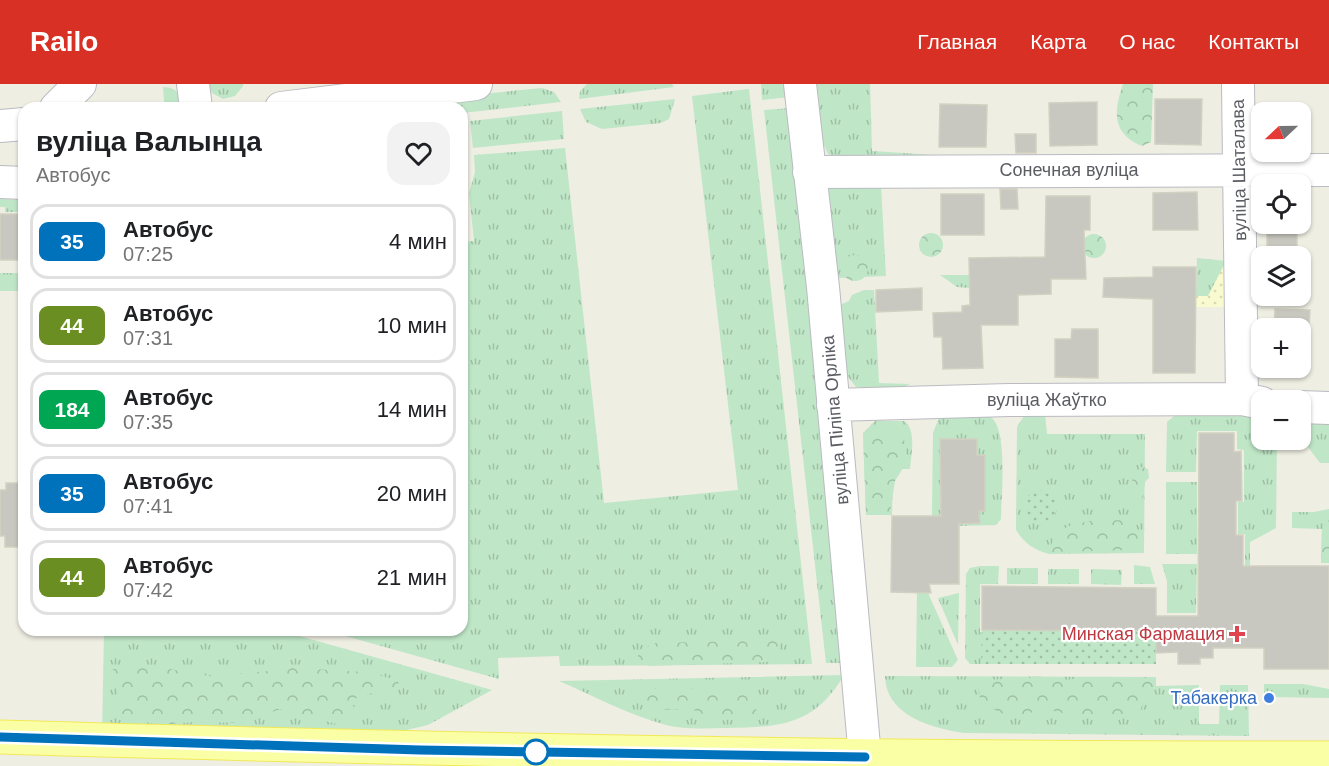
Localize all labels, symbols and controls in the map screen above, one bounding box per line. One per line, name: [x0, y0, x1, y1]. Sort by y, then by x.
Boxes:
text: Railo: [30, 26, 98, 57]
text: Главная: [917, 30, 997, 53]
text: Карта: [1030, 30, 1086, 53]
text: О нас: [1119, 30, 1175, 53]
text: Контакты: [1208, 30, 1299, 53]
street label: вуліца Шаталава: [1228, 98, 1250, 241]
north arrow: [1251, 102, 1311, 162]
map controls: [1251, 102, 1311, 450]
button: heart: [387, 122, 450, 185]
text: вуліца Валынца: [36, 126, 262, 157]
street label: Сонечная вуліца: [999, 160, 1140, 180]
text: Автобус: [36, 164, 110, 186]
button: locate: [1251, 174, 1311, 234]
text: Автобус: [123, 217, 213, 242]
text: 4 мин: [389, 229, 447, 254]
text: 35: [60, 230, 84, 253]
text: 07:25: [123, 243, 173, 265]
button: layers: [1251, 246, 1311, 306]
text: Автобус: [123, 301, 213, 326]
text: 10 мин: [377, 313, 447, 338]
text: 44: [60, 314, 84, 337]
button: +: [1251, 318, 1311, 378]
text: 07:31: [123, 327, 173, 349]
street label: вуліца Піліпа Орліка: [818, 333, 852, 506]
text: Автобус: [123, 385, 213, 410]
street label: вуліца Жаўтко: [987, 390, 1107, 410]
button: −: [1251, 390, 1311, 450]
text: 14 мин: [377, 397, 447, 422]
text: 184: [54, 398, 90, 421]
text: 07:35: [123, 411, 173, 433]
text: Автобус: [123, 469, 213, 494]
text: 20 мин: [377, 481, 447, 506]
text: 35: [60, 482, 84, 505]
text: 07:41: [123, 495, 173, 517]
text: Автобус: [123, 553, 213, 578]
text: 21 мин: [377, 565, 447, 590]
text: 44: [60, 566, 84, 589]
text: 07:42: [123, 579, 173, 601]
place label: Минская Фармация: [1062, 624, 1225, 644]
marker: Минская Фармация: [1230, 627, 1244, 641]
place label: Табакерка: [1171, 688, 1258, 708]
marker: Табакерка: [1262, 691, 1276, 705]
unlabelled marker: [523, 739, 549, 765]

